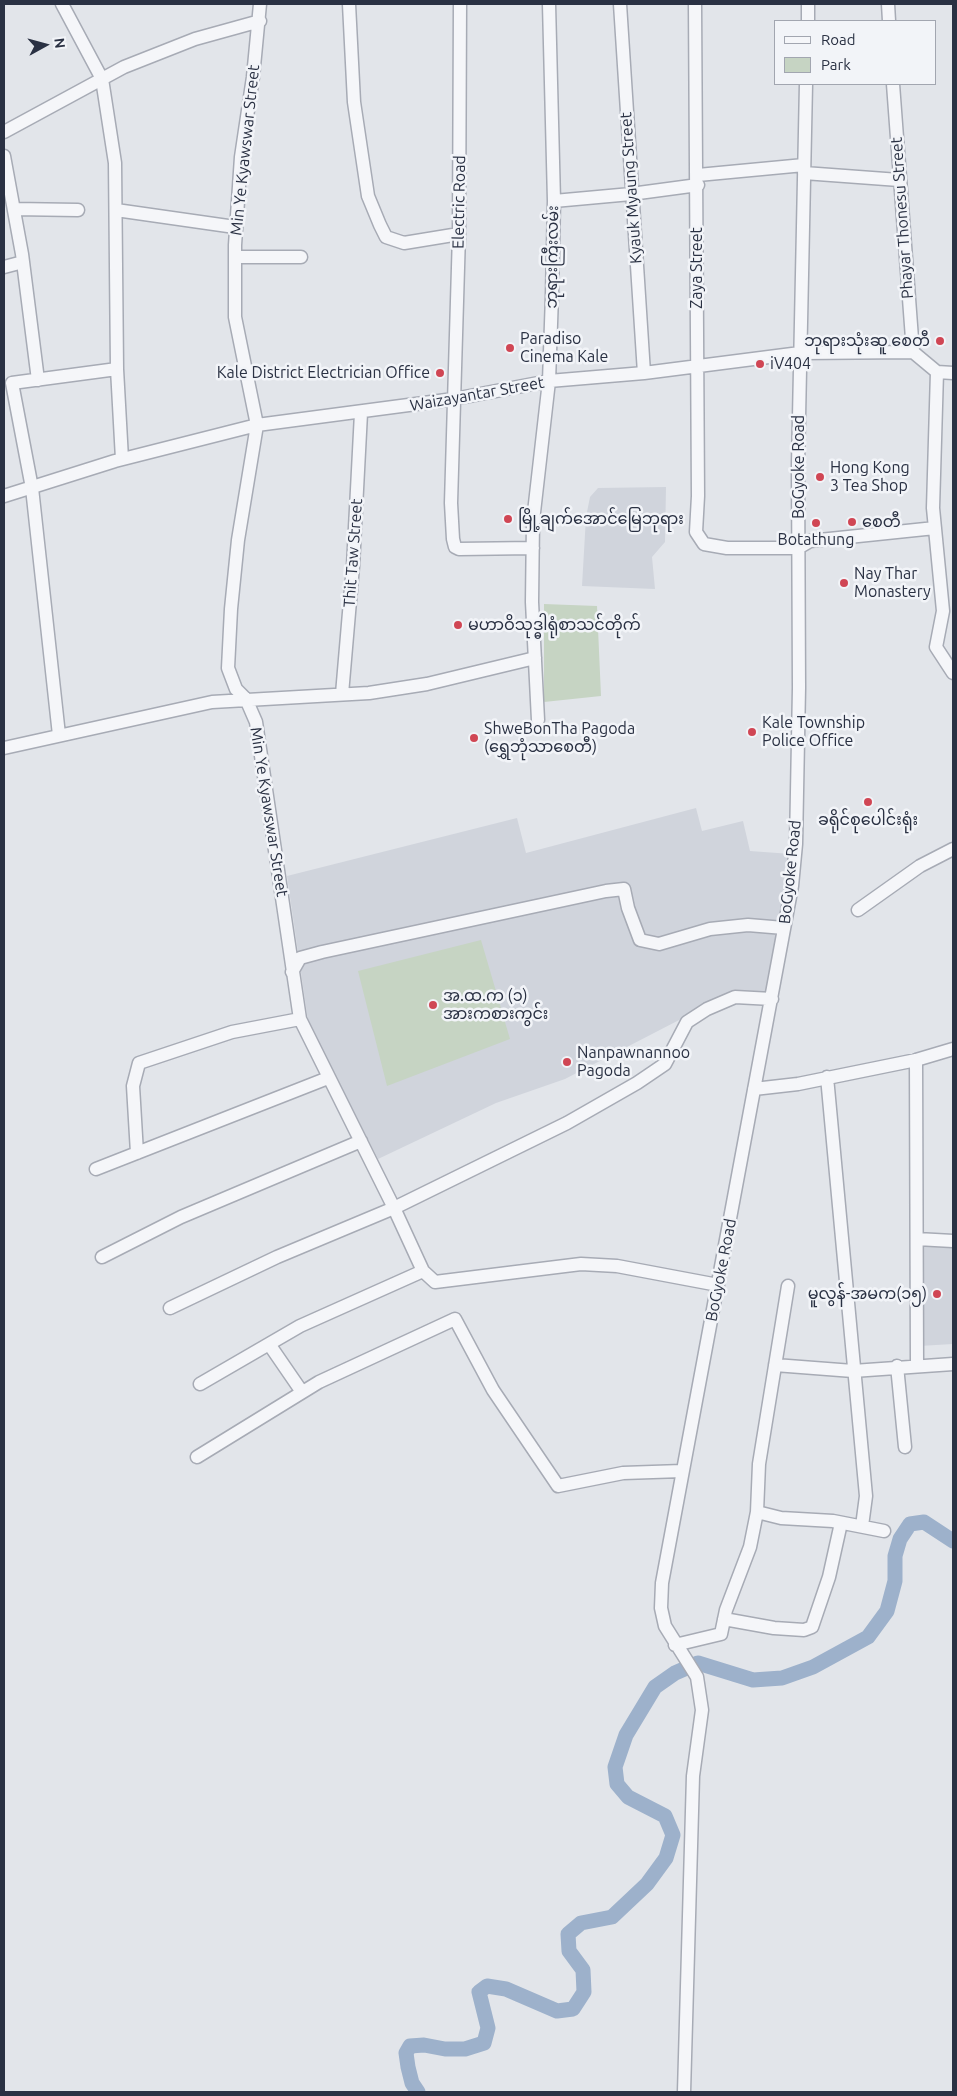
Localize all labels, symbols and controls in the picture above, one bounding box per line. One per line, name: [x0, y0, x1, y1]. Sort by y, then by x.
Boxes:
north arrow: [20, 20, 70, 70]
legend: [774, 20, 937, 85]
text: Road: [821, 31, 856, 48]
text: N: [51, 37, 68, 49]
text: Park: [821, 56, 851, 73]
street label: Min Ye Kyawswar Street: [226, 64, 264, 236]
street label: Kyauk Myaung Street: [616, 111, 646, 265]
street label: Phayar Thonesu Street: [887, 136, 917, 300]
street label: Electric Road: [449, 155, 469, 249]
street label: ဘုရားကြီးလမ်း: [541, 205, 563, 309]
street label: Zaya Street: [687, 227, 707, 309]
place label: Paradiso Cinema Kale: [520, 329, 608, 367]
place label: ဘုရားသုံးဆူ စေတီ: [804, 331, 930, 351]
marker: ဘုရားသုံးဆူ စေတီ: [934, 335, 946, 347]
marker: Paradiso Cinema Kale: [504, 342, 516, 354]
place label: iV404: [770, 354, 811, 374]
marker: iV404: [754, 358, 766, 370]
place label: Kale District Electrician Office: [217, 363, 430, 383]
marker: Kale District Electrician Office: [434, 367, 446, 379]
street label: Waizayantar Street: [408, 373, 546, 415]
street label: BoGyoke Road: [789, 415, 809, 519]
place label: Hong Kong 3 Tea Shop: [830, 458, 910, 496]
marker: Hong Kong 3 Tea Shop: [814, 471, 826, 483]
street label: Thit Taw Street: [340, 498, 366, 608]
place label: မြို့ချက်အောင်မြေဘုရား: [518, 509, 684, 529]
place label: စေတီ: [862, 512, 901, 532]
marker: မြို့ချက်အောင်မြေဘုရား: [502, 513, 514, 525]
marker: စေတီ: [846, 516, 858, 528]
marker: Botathung: [810, 517, 822, 529]
place label: Botathung: [778, 530, 854, 550]
place label: Nay Thar Monastery: [854, 564, 931, 602]
marker: Nay Thar Monastery: [838, 577, 850, 589]
place label: မဟာဝိသုဒ္ဓါရုံစာသင်တိုက်: [468, 615, 641, 635]
marker: မဟာဝိသုဒ္ဓါရုံစာသင်တိုက်: [452, 619, 464, 631]
place label: Kale Township Police Office: [762, 713, 865, 751]
place label: ShweBonTha Pagoda (ရွှေဘုံသာစေတီ): [484, 719, 635, 757]
street label: Min Ye Kyawswar Street: [246, 726, 292, 898]
marker: Kale Township Police Office: [746, 726, 758, 738]
marker: ShweBonTha Pagoda (ရွှေဘုံသာစေတီ): [468, 732, 480, 744]
marker: ခရိုင်စုပေါင်းရုံး: [862, 796, 874, 808]
place label: ခရိုင်စုပေါင်းရုံး: [818, 810, 918, 830]
street label: BoGyoke Road: [775, 819, 805, 925]
place label: အ.ထ.က (၁) အားကစားကွင်း: [443, 986, 548, 1024]
marker: အ.ထ.က (၁) အားကစားကွင်း: [427, 999, 439, 1011]
place label: Nanpawnannoo Pagoda: [577, 1043, 690, 1081]
marker: Nanpawnannoo Pagoda: [561, 1056, 573, 1068]
street label: BoGyoke Road: [702, 1217, 740, 1323]
place label: မူလွန်-အမက(၁၅): [808, 1284, 927, 1304]
marker: မူလွန်-အမက(၁၅): [931, 1288, 943, 1300]

